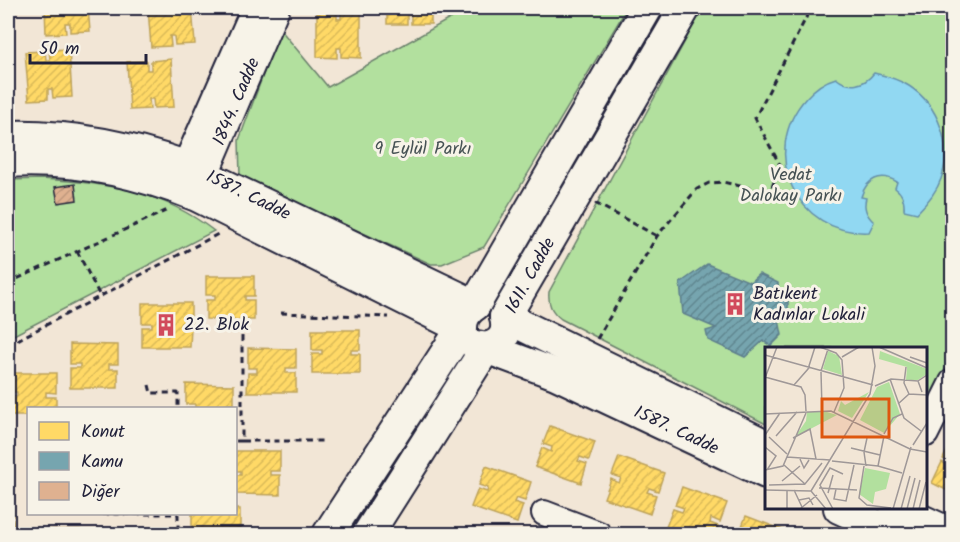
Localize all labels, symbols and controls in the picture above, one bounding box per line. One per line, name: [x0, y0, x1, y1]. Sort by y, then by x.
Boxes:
scale bar: [30, 27, 146, 65]
text: 50 m: [39, 35, 79, 64]
street label: 1844. Cadde: [205, 53, 269, 151]
park label: 9 Eylül Parkı: [375, 135, 471, 164]
park label: Vedat Dalokay Parkı: [740, 161, 842, 211]
street label: 1587. Cadde: [201, 163, 295, 229]
street label: 1611. Cadde: [498, 232, 564, 320]
place label: Batıkent Kadınlar Lokali: [753, 280, 866, 330]
building icon: Batıkent Kadınlar Lokali: [722, 291, 748, 317]
place label: 22. Blok: [184, 311, 249, 340]
building icon: 22. Blok: [153, 312, 179, 338]
inset map: [765, 347, 927, 509]
street label: 1587. Cadde: [629, 399, 723, 463]
legend: [27, 407, 237, 515]
text: Konut: [81, 418, 126, 447]
text: Kamu: [81, 448, 123, 477]
text: Diğer: [81, 478, 120, 507]

